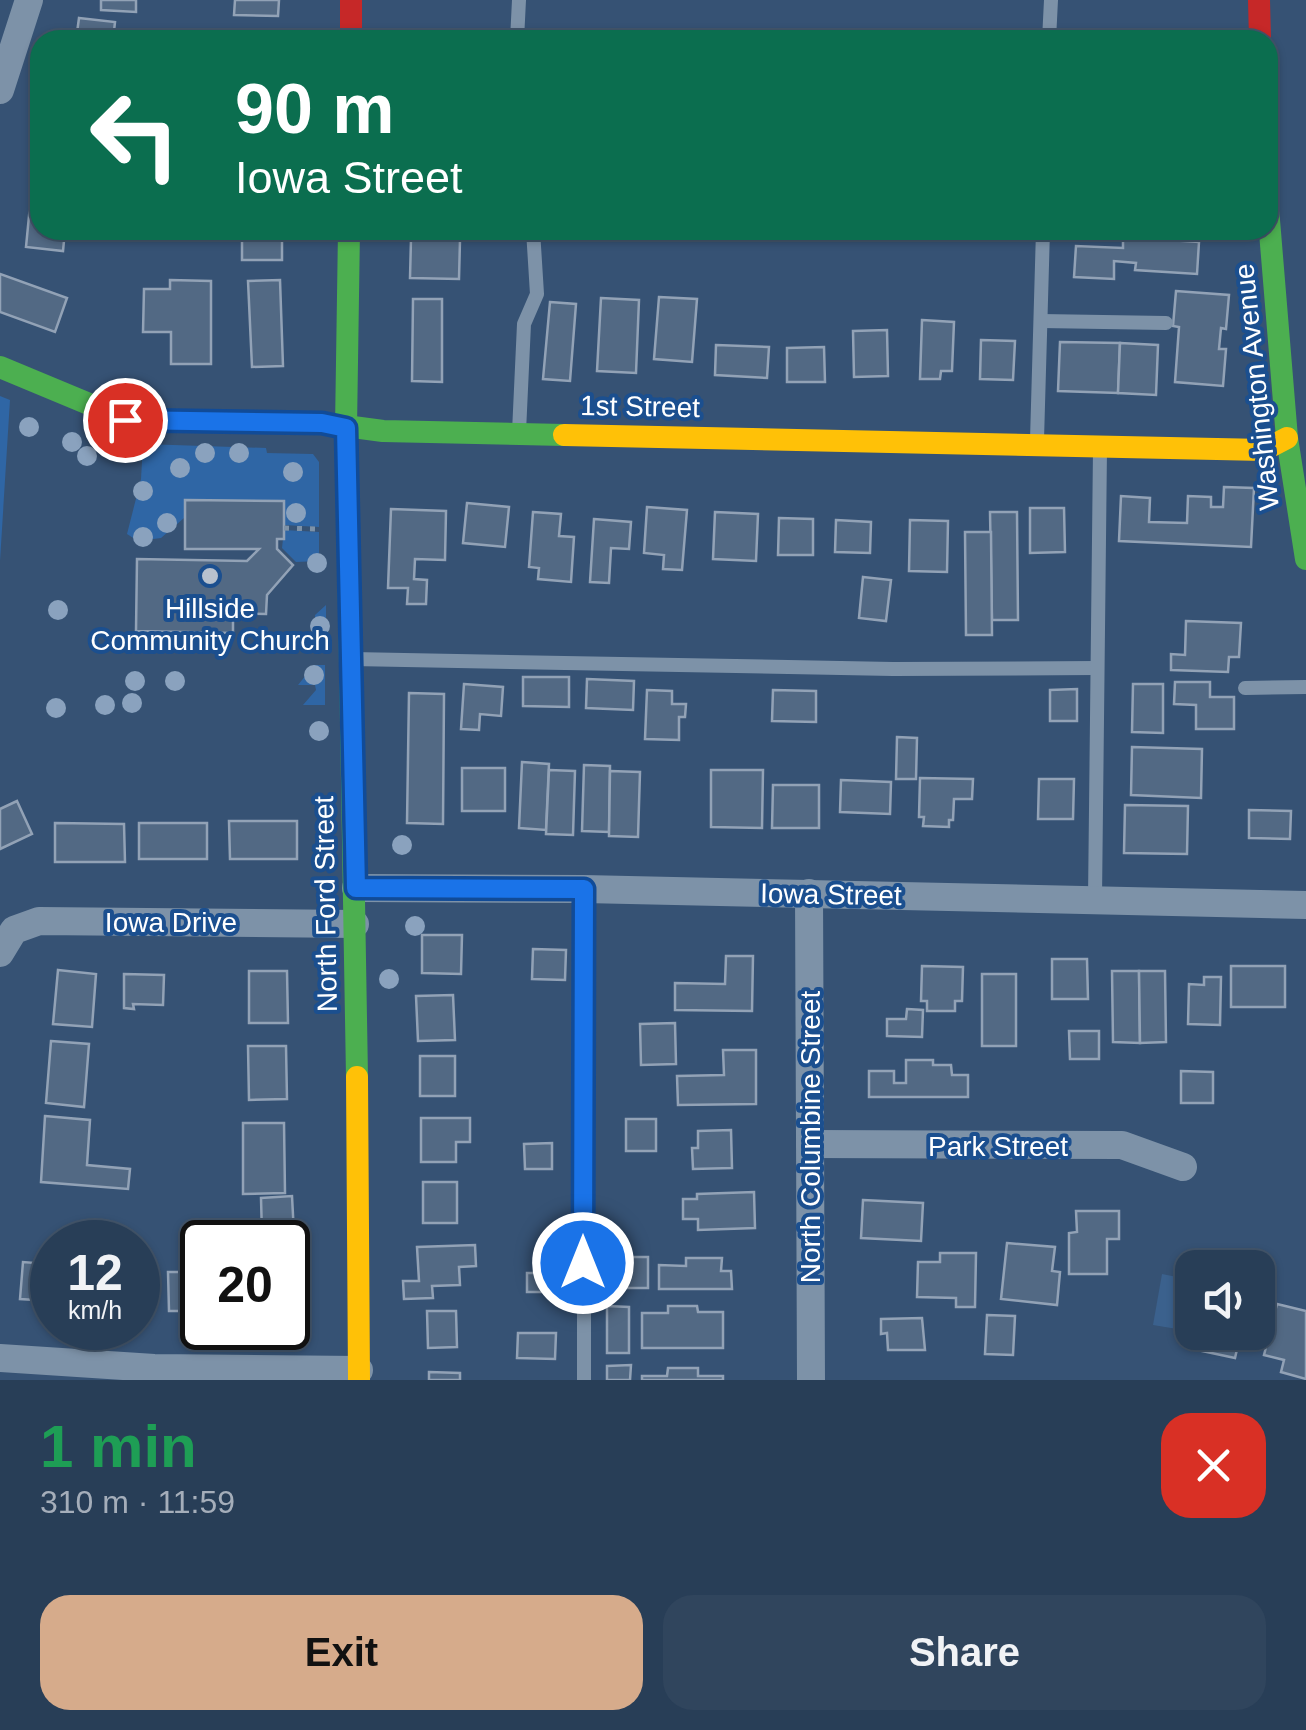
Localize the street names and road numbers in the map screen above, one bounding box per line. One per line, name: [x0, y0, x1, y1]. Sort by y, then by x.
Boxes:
street label: Washington Avenue: [1228, 262, 1285, 512]
street label: 1st Street: [580, 390, 700, 423]
street label: North Ford Street: [308, 795, 343, 1012]
street label: Iowa Street: [760, 878, 902, 911]
street label: Iowa Drive: [105, 907, 237, 938]
street label: North Columbine Street: [795, 990, 826, 1283]
street label: Park Street: [928, 1131, 1068, 1162]

